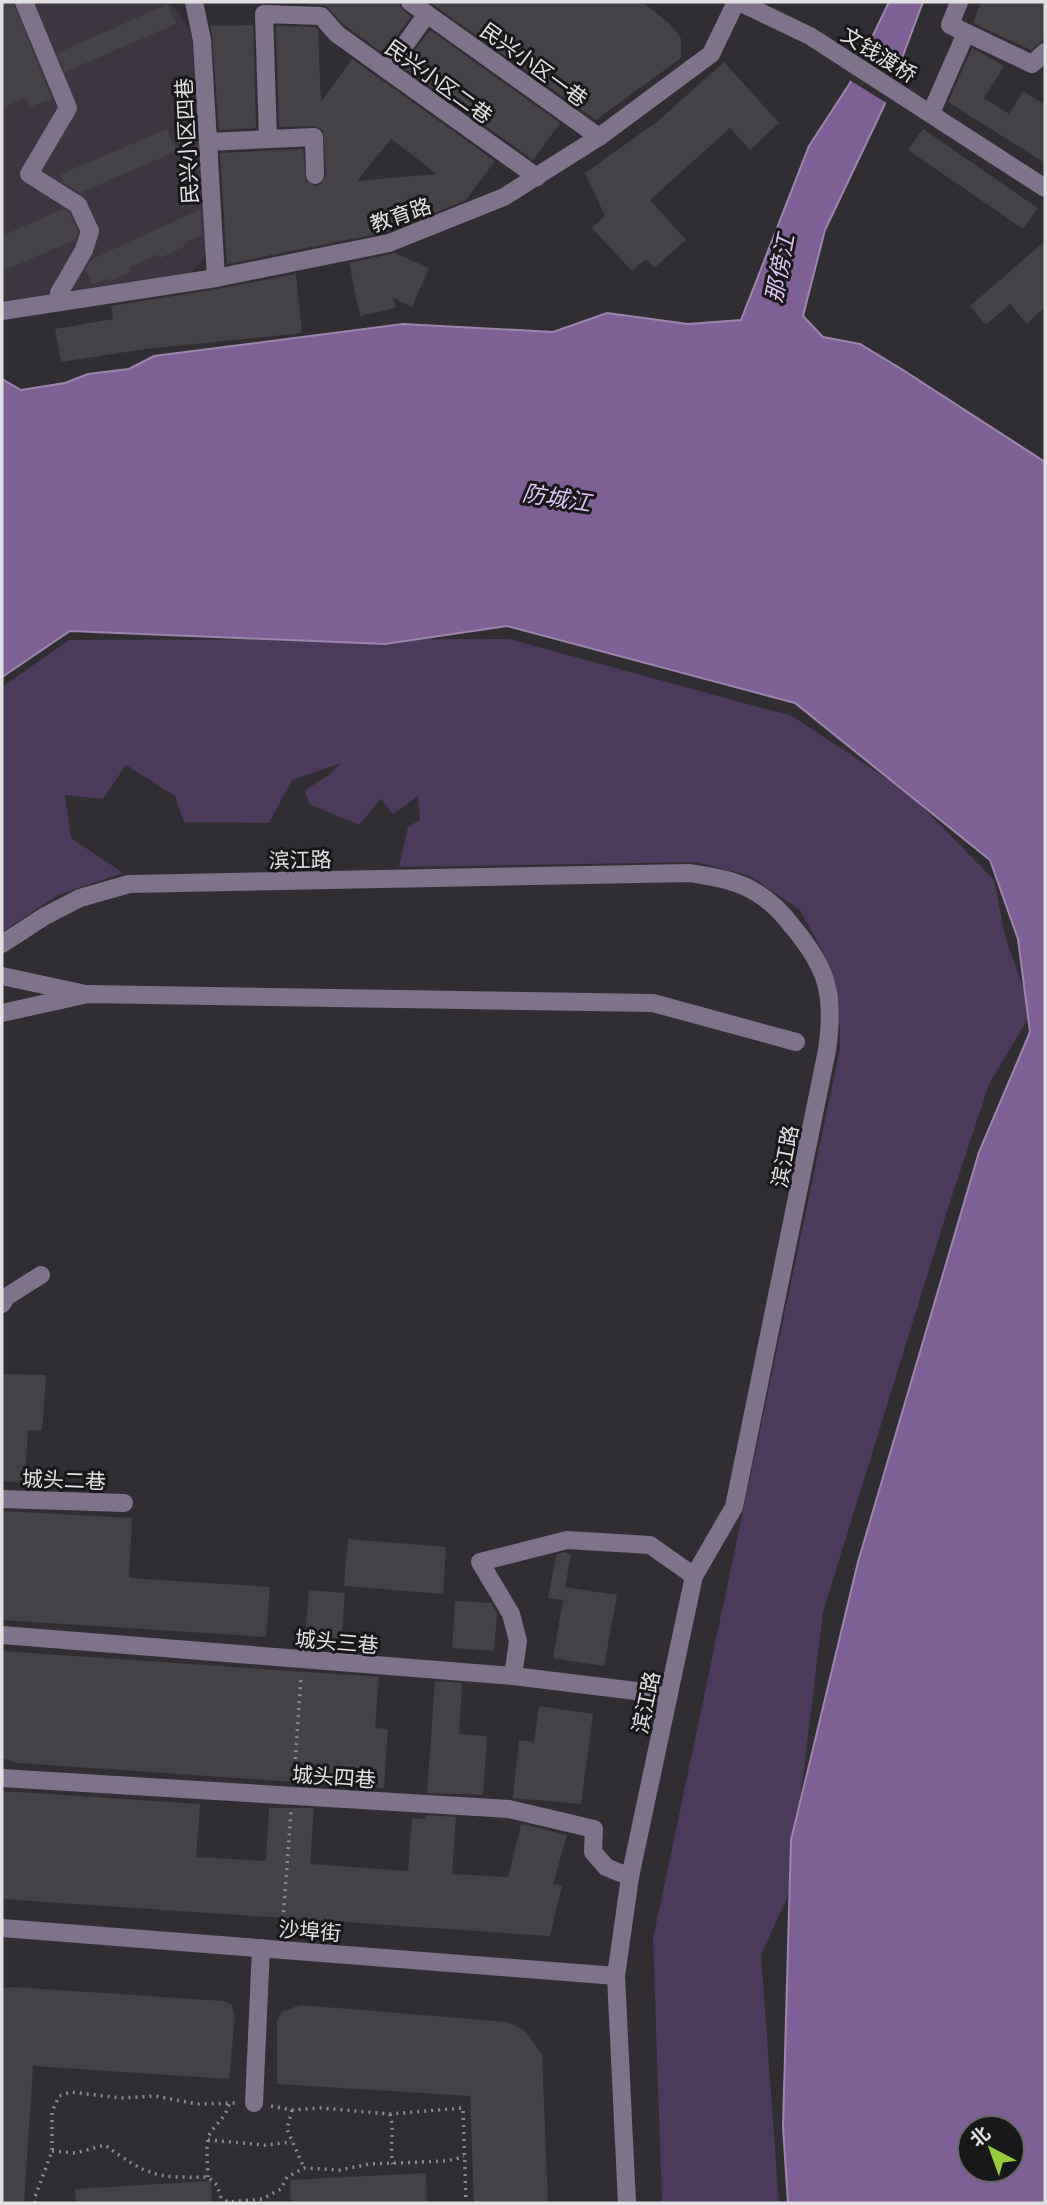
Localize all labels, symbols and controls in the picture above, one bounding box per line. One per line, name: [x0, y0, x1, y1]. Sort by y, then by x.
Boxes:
street label: 民兴小区一巷: [475, 13, 595, 113]
street label: 文钱渡桥: [836, 18, 924, 88]
street label: 民兴小区二巷: [380, 30, 500, 130]
street label: 民兴小区四巷: [166, 77, 204, 205]
street label: 教育路: [365, 188, 435, 238]
water label: 那傍江: [755, 228, 802, 305]
water label: 防城江: [520, 474, 597, 519]
street label: 滨江路: [268, 842, 332, 874]
street label: 滨江路: [762, 1122, 804, 1190]
street label: 城头二巷: [21, 1461, 107, 1495]
street label: 城头三巷: [294, 1621, 380, 1659]
street label: 滨江路: [622, 1668, 666, 1736]
street label: 城头四巷: [291, 1757, 377, 1793]
street label: 沙埠街: [277, 1911, 343, 1947]
north arrow: [956, 2114, 1026, 2184]
text: 北: [963, 2119, 996, 2152]

